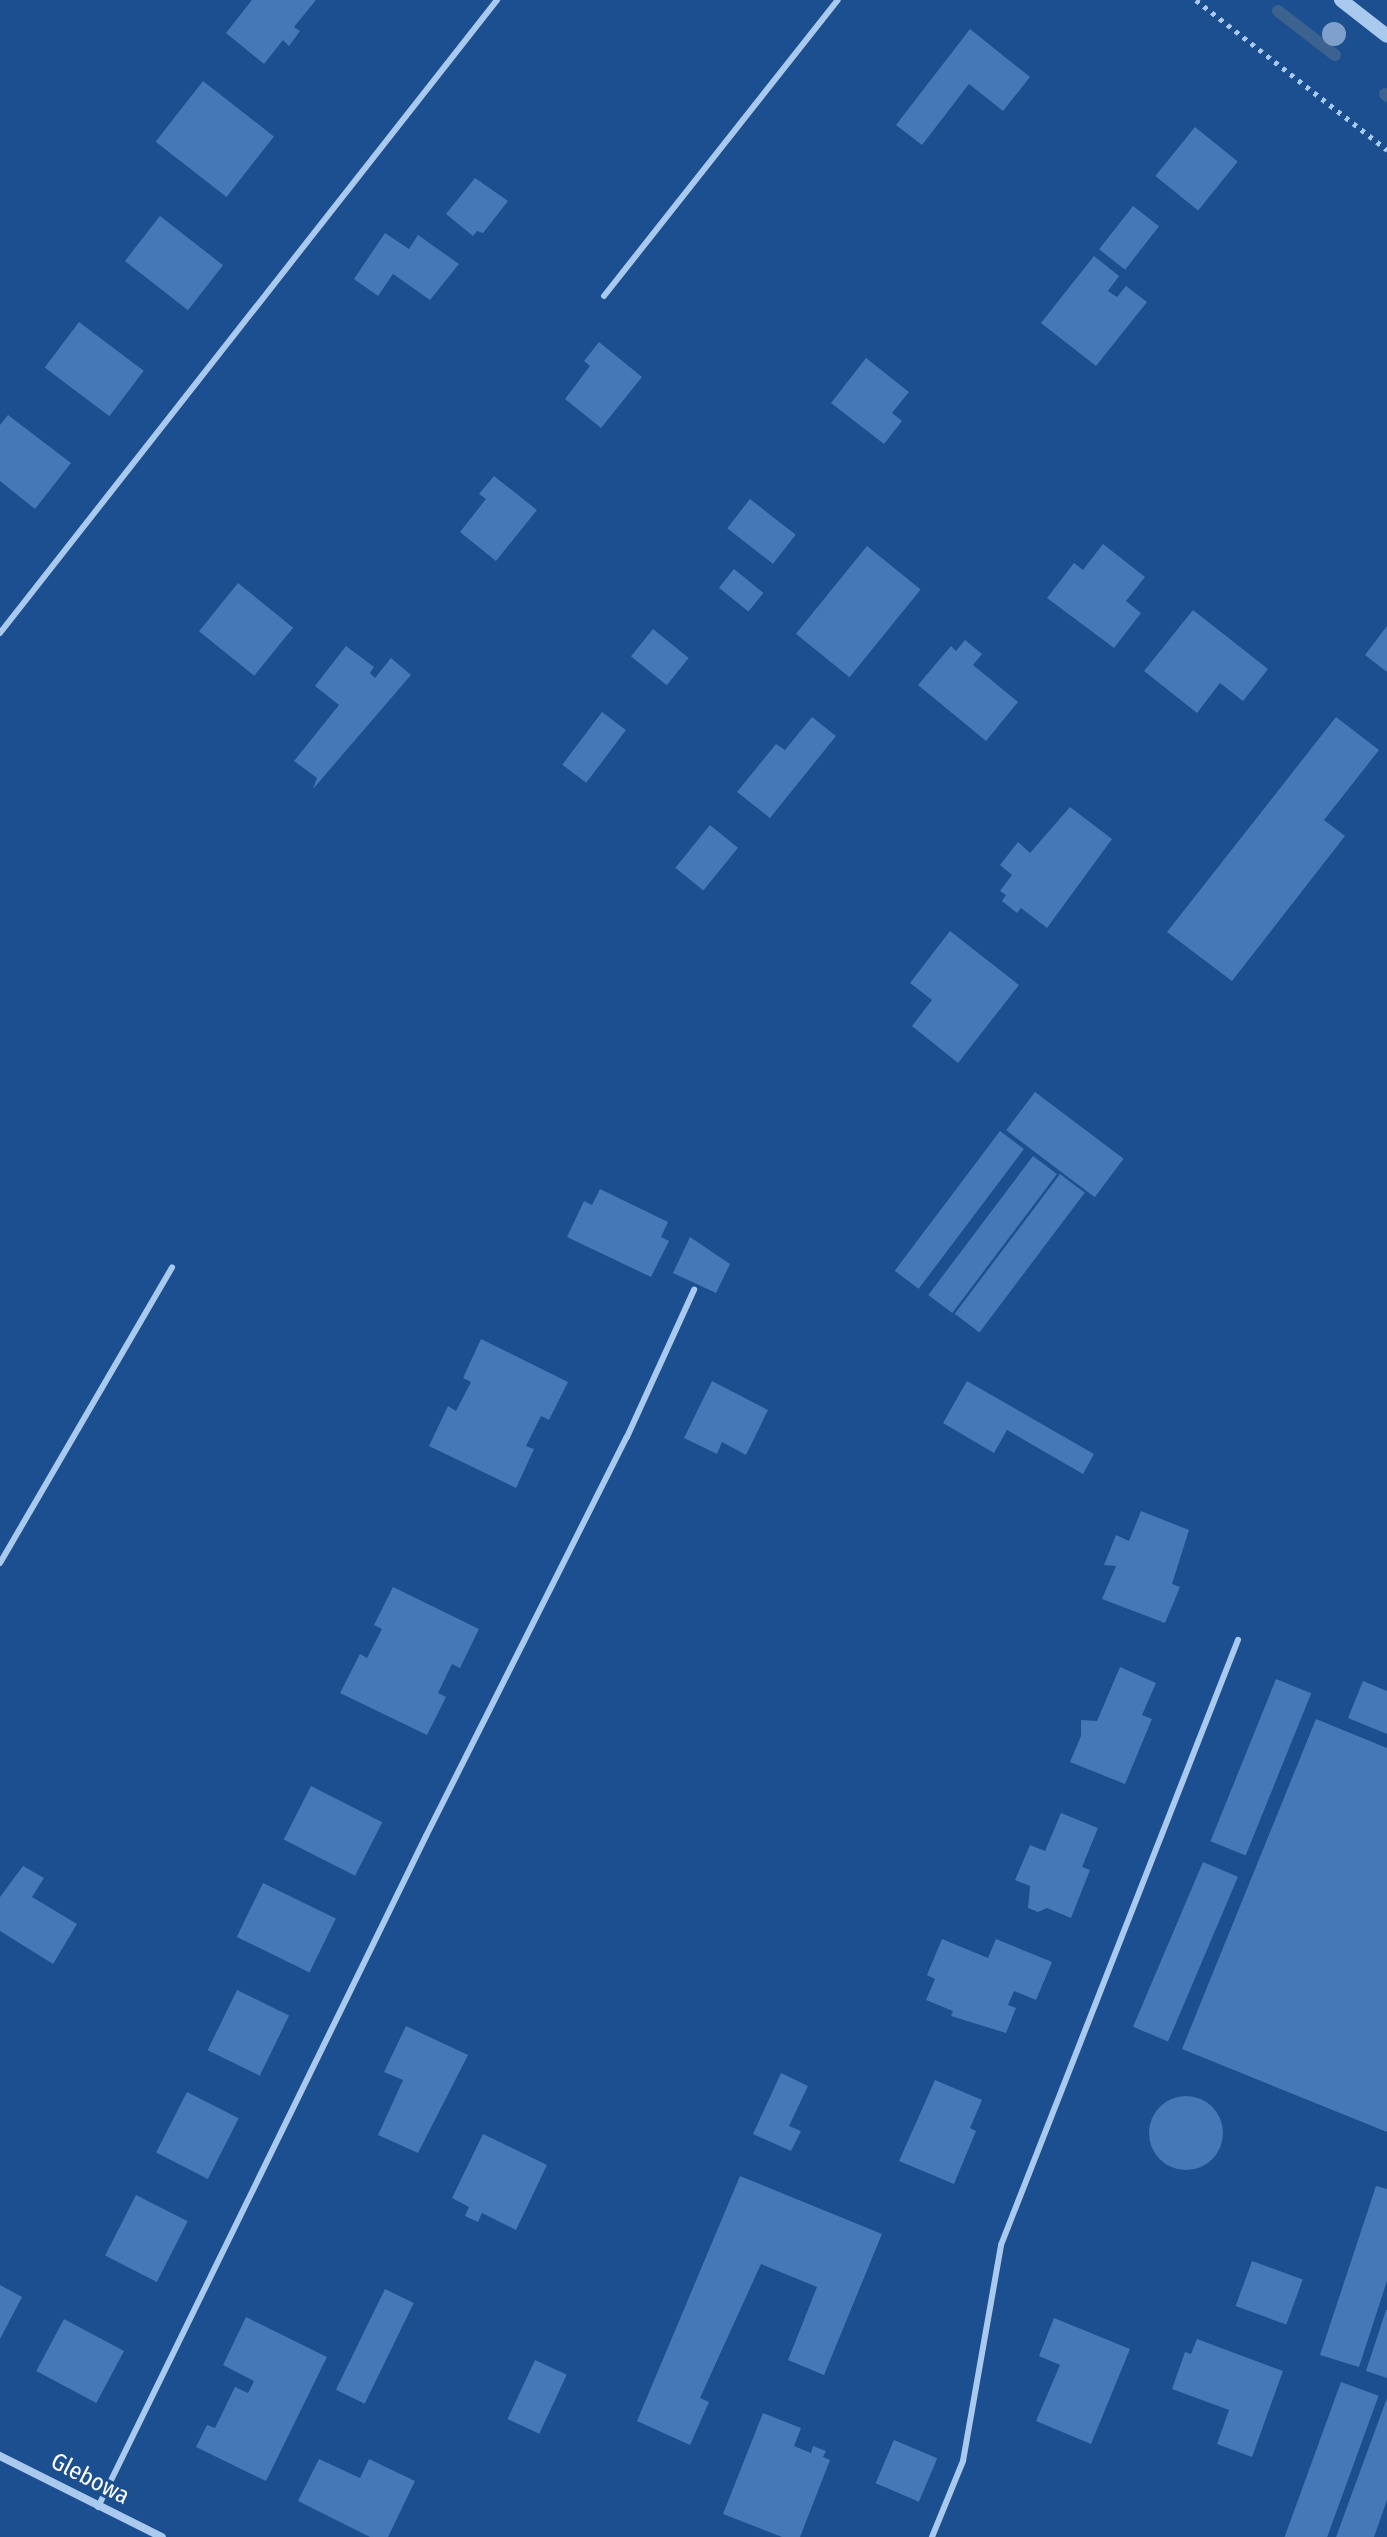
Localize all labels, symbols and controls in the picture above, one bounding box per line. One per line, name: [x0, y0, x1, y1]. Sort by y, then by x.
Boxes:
street label: Glebowa: [46, 2447, 134, 2511]

